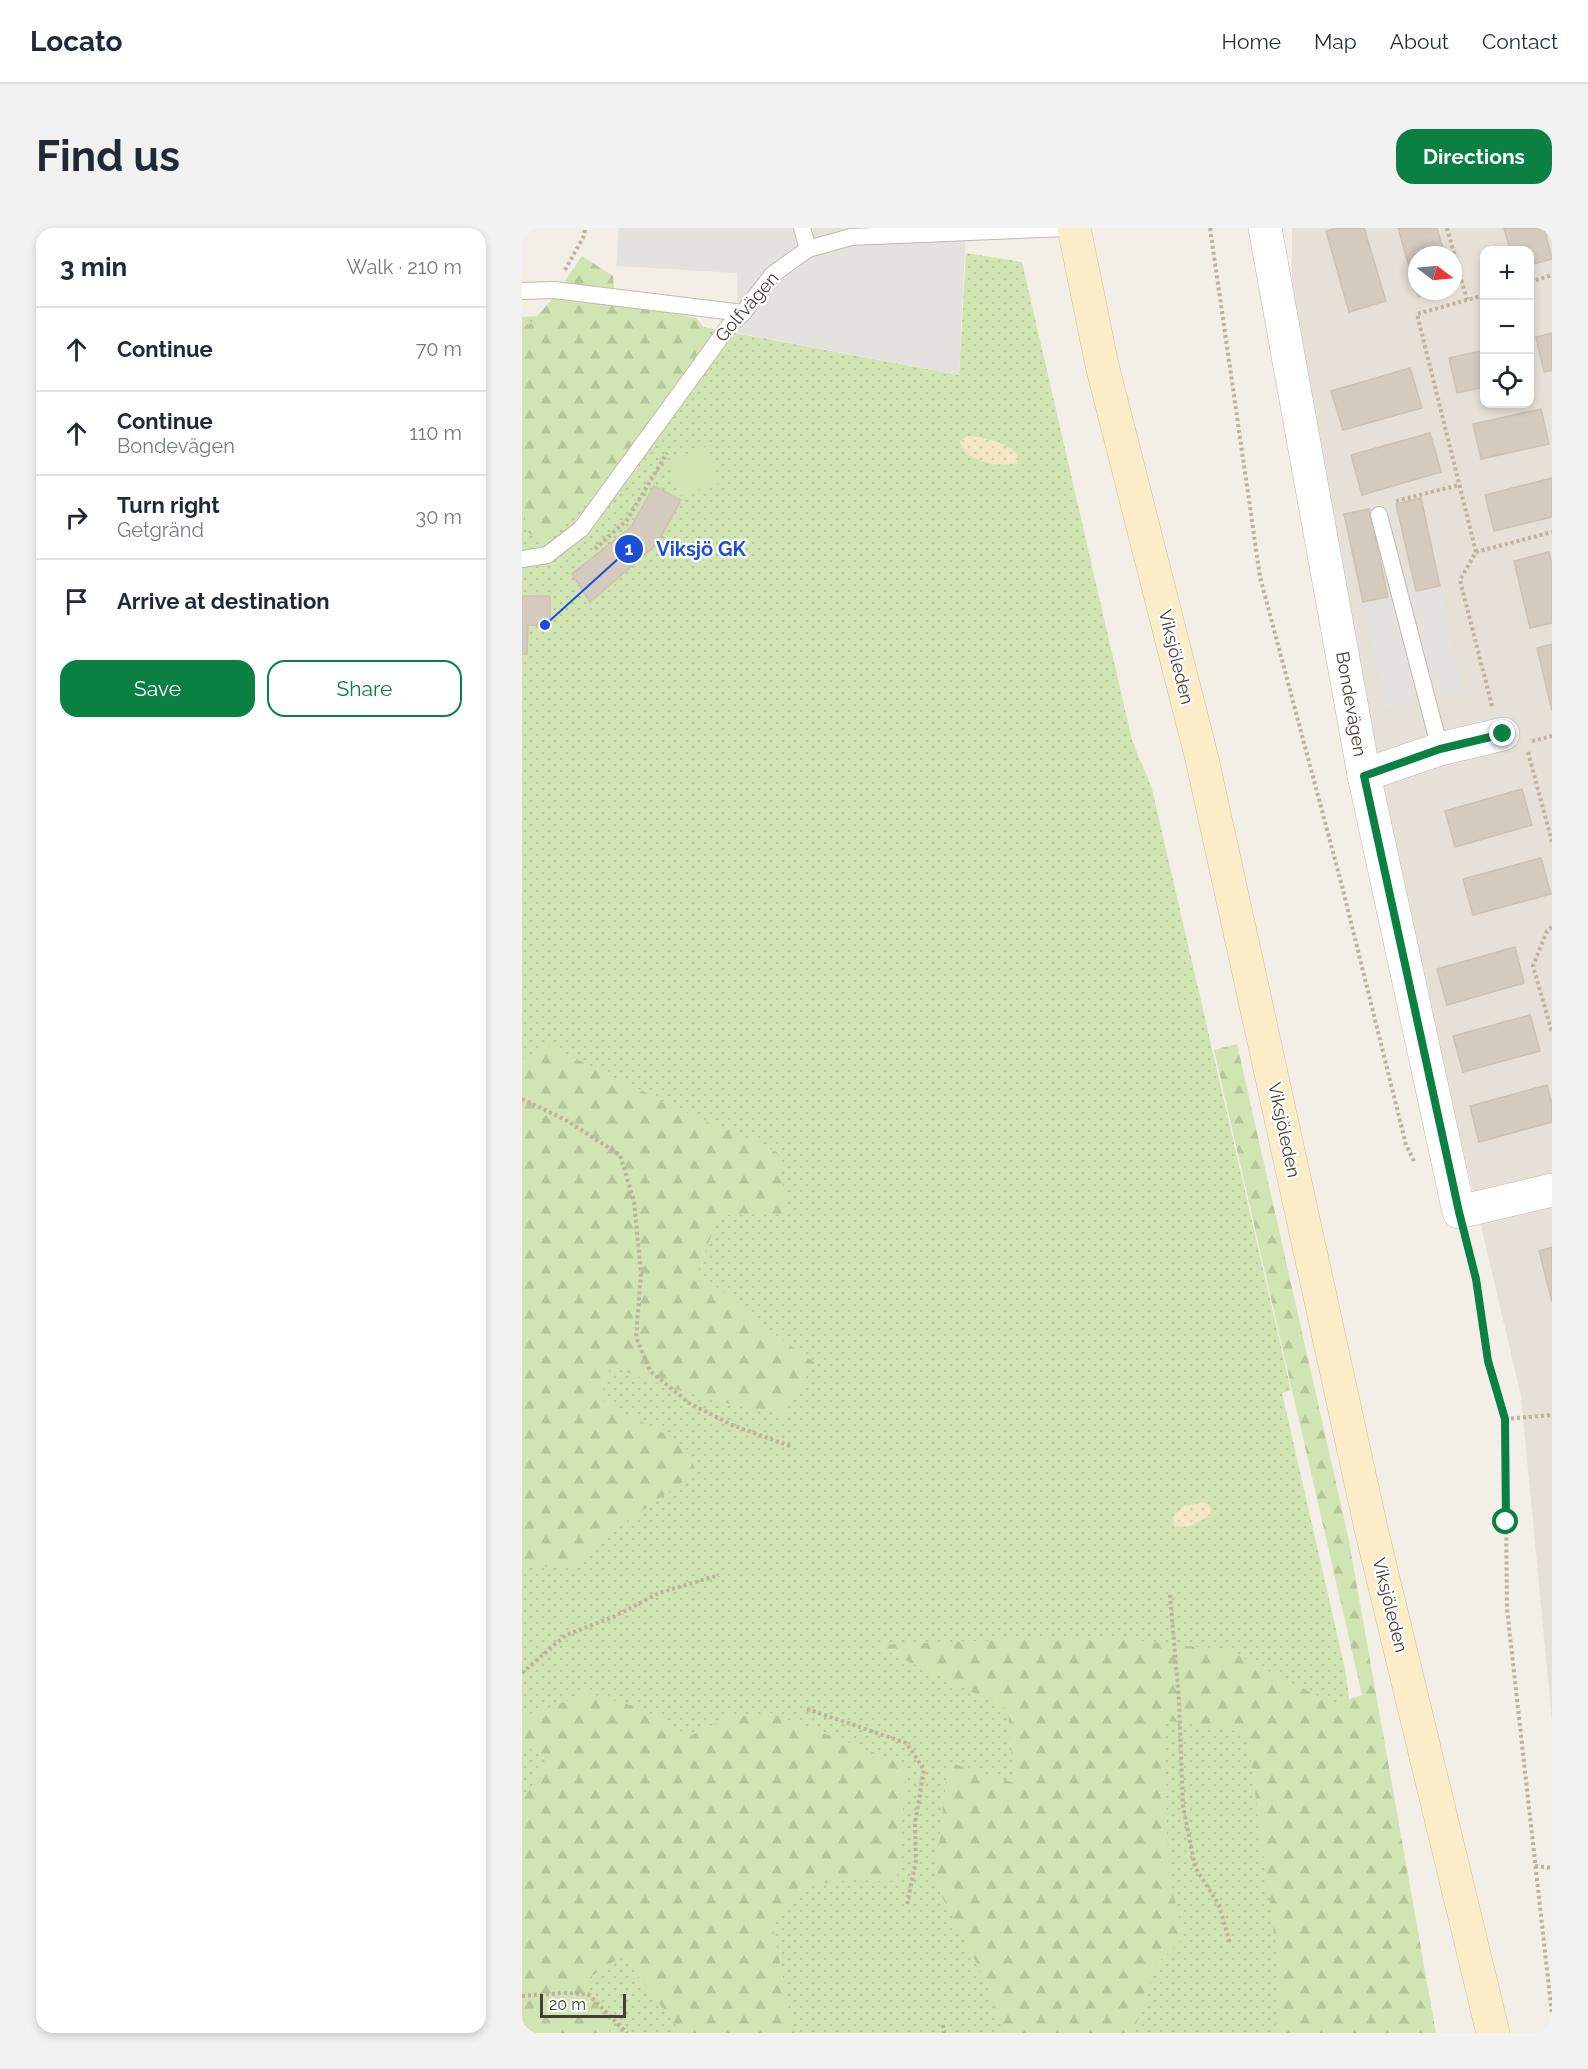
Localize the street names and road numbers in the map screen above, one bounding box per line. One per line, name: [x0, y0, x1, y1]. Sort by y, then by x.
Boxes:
street label: Golfvägen: [711, 267, 783, 346]
street label: Viksjöleden: [1155, 607, 1198, 706]
street label: Bondevägen: [1332, 650, 1371, 758]
street label: Viksjöleden: [1264, 1080, 1305, 1179]
street label: Viksjöleden: [1369, 1555, 1412, 1654]

